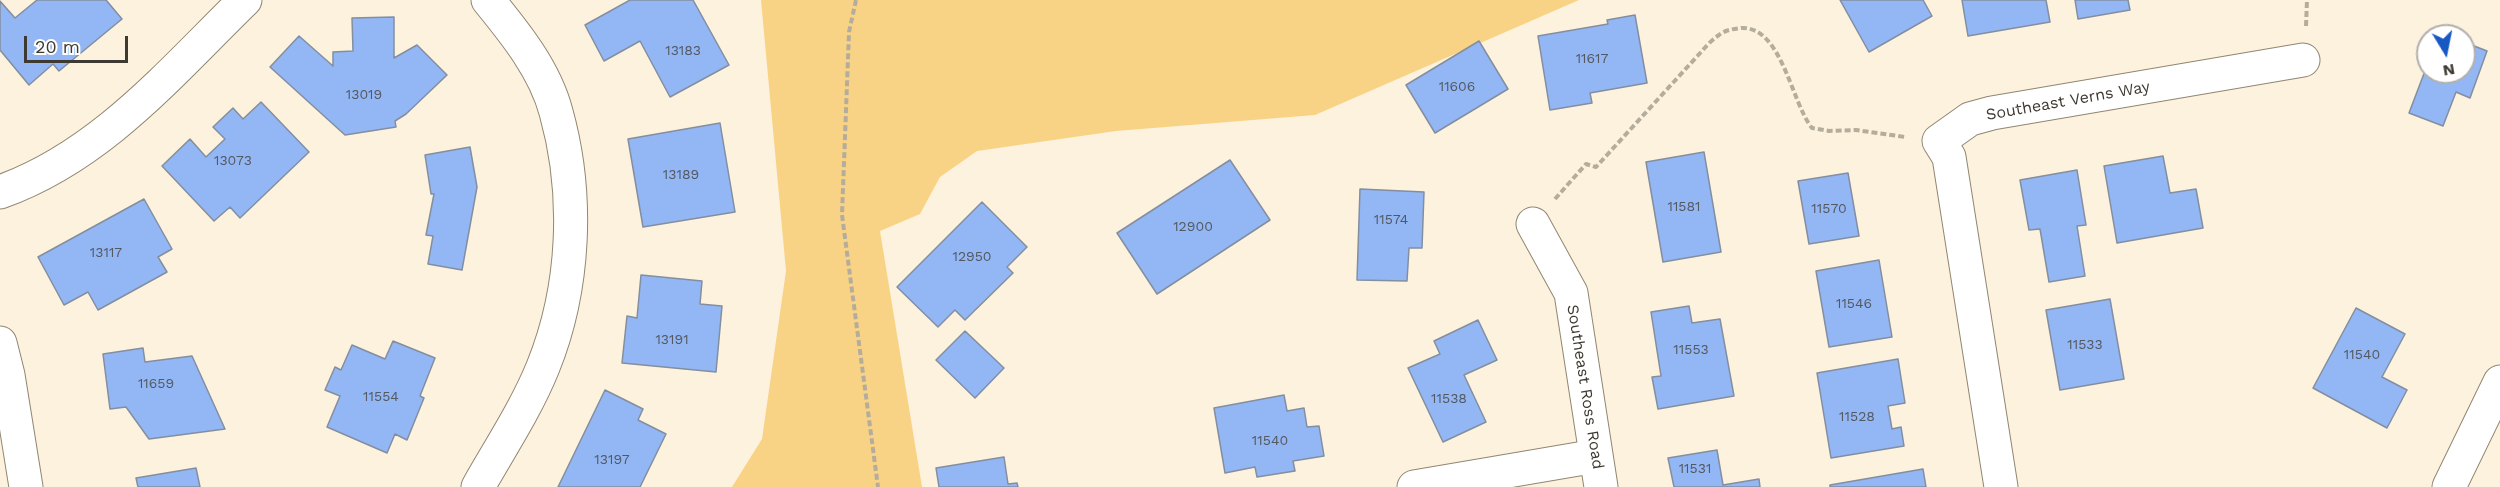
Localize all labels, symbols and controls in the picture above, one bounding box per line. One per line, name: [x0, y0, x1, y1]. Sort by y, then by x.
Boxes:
scale bar: [27, 24, 130, 62]
north arrow: [2416, 24, 2476, 84]
text: 20 m: [35, 36, 80, 57]
house number: 13183: [665, 43, 701, 59]
house number: 11617: [1576, 51, 1608, 67]
text: N: [2441, 60, 2456, 81]
street label: Southeast Verns Way: [1985, 77, 2151, 125]
house number: 11606: [1439, 79, 1475, 95]
house number: 13019: [346, 87, 382, 103]
house number: 13073: [214, 153, 252, 169]
house number: 13189: [663, 167, 699, 183]
house number: 11581: [1667, 199, 1701, 215]
house number: 11570: [1811, 201, 1847, 217]
house number: 11574: [1374, 212, 1408, 228]
house number: 12900: [1173, 219, 1213, 235]
house number: 13117: [90, 245, 122, 261]
house number: 12950: [952, 249, 992, 265]
house number: 11546: [1836, 296, 1872, 312]
street label: Southeast Ross Road: [1562, 303, 1608, 471]
house number: 13191: [655, 332, 689, 348]
house number: 11533: [2067, 337, 2103, 353]
house number: 11553: [1673, 342, 1709, 358]
house number: 11540: [2344, 347, 2380, 363]
house number: 11659: [138, 376, 174, 392]
house number: 11554: [363, 389, 399, 405]
house number: 11538: [1431, 391, 1467, 407]
house number: 11528: [1839, 409, 1875, 425]
house number: 11540: [1252, 433, 1288, 449]
house number: 13197: [594, 452, 630, 468]
house number: 11531: [1679, 461, 1711, 477]

